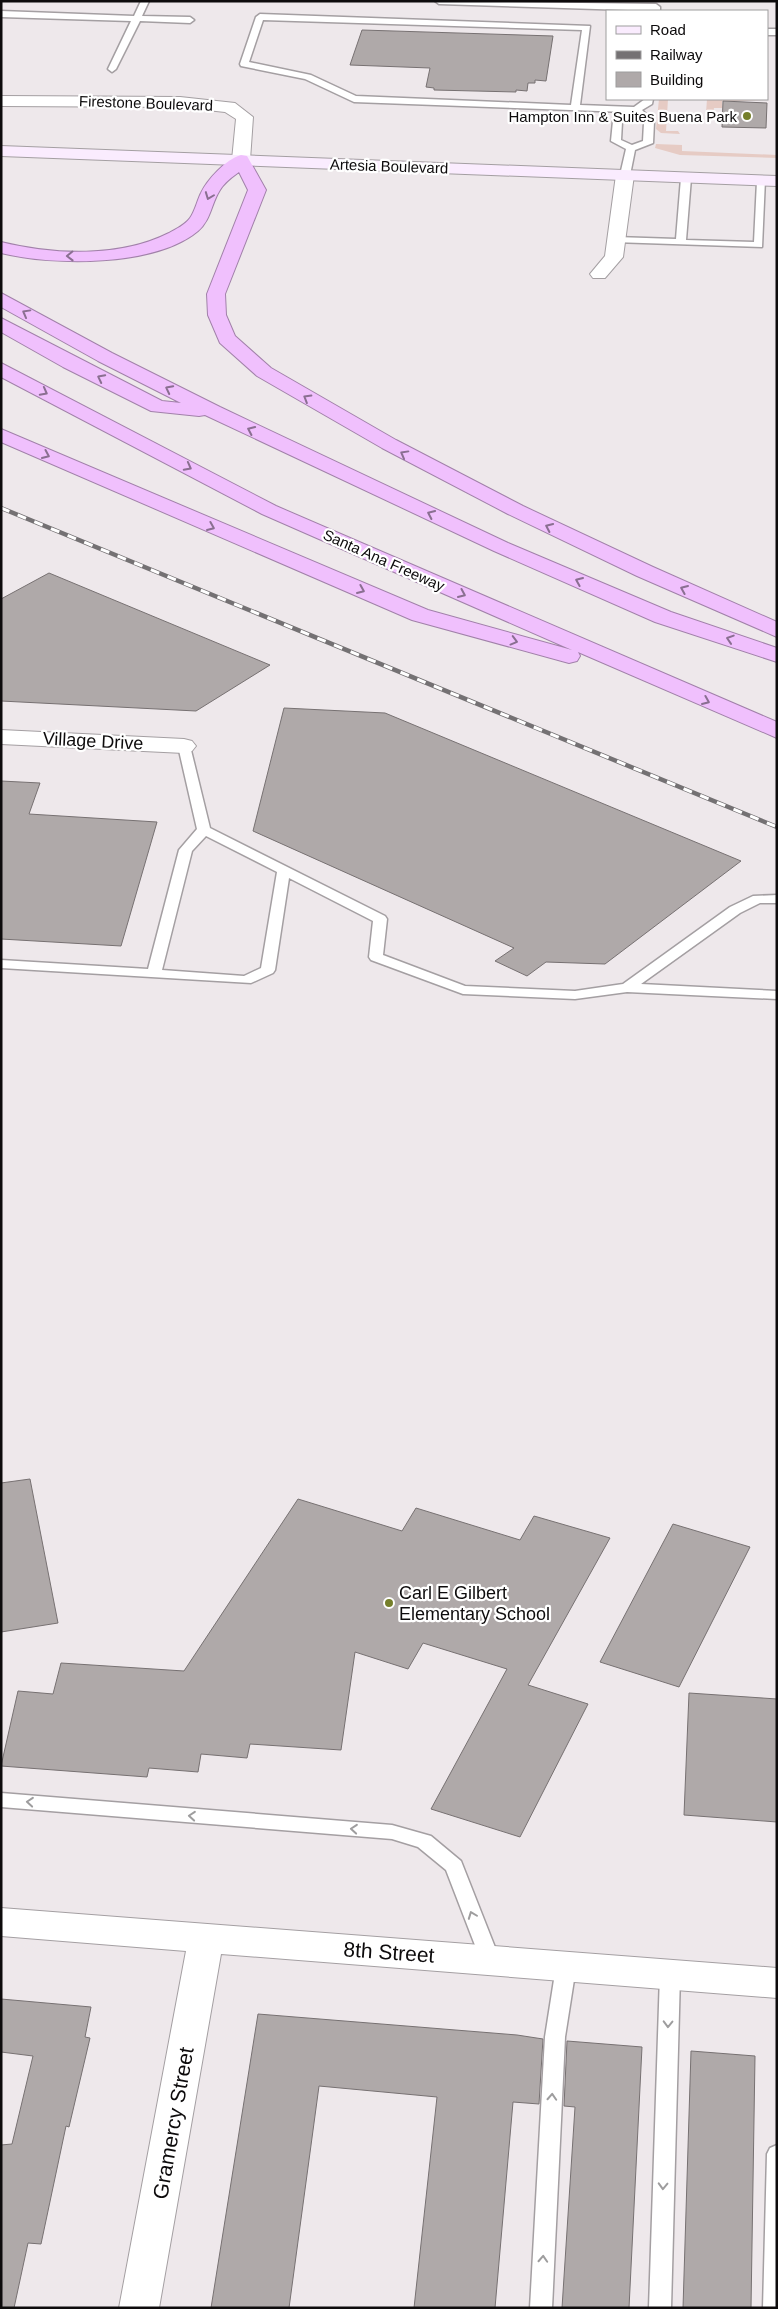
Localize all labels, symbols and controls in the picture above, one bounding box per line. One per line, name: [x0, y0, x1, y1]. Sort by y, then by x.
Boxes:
legend: [606, 10, 768, 100]
text: Road: [650, 21, 686, 38]
text: Railway: [650, 46, 703, 63]
text: Building: [650, 71, 703, 88]
street label: Firestone Boulevard: [79, 92, 213, 114]
place label: Hampton Inn & Suites Buena Park: [509, 108, 737, 125]
marker: Hampton Inn & Suites Buena Park: [741, 110, 753, 122]
street label: Artesia Boulevard: [330, 155, 448, 177]
one-way arrow: [205, 192, 215, 200]
one-way arrow: [66, 251, 74, 261]
one-way arrow: [22, 309, 31, 319]
one-way arrow: [97, 374, 106, 384]
one-way arrow: [165, 385, 174, 395]
one-way arrow: [39, 386, 48, 396]
one-way arrow: [303, 394, 312, 404]
one-way arrow: [247, 425, 256, 436]
one-way arrow: [41, 449, 50, 460]
one-way arrow: [400, 450, 409, 460]
one-way arrow: [183, 461, 192, 471]
one-way arrow: [427, 510, 436, 520]
one-way arrow: [206, 520, 215, 531]
one-way arrow: [545, 523, 554, 533]
street label: Santa Ana Freeway: [321, 526, 448, 595]
one-way arrow: [575, 576, 584, 587]
one-way arrow: [356, 584, 365, 595]
one-way arrow: [680, 585, 689, 596]
one-way arrow: [457, 588, 466, 599]
one-way arrow: [727, 635, 735, 645]
one-way arrow: [510, 636, 518, 646]
one-way arrow: [702, 695, 710, 705]
street label: Village Drive: [42, 728, 144, 754]
place label: Carl E Gilbert Elementary School: [399, 1583, 550, 1624]
marker: Carl E Gilbert Elementary School: [383, 1597, 395, 1609]
one-way arrow: [26, 1797, 34, 1808]
one-way arrow: [187, 1810, 195, 1821]
one-way arrow: [349, 1824, 357, 1835]
one-way arrow: [468, 1911, 479, 1920]
street label: 8th Street: [343, 1937, 435, 1967]
one-way arrow: [663, 2020, 674, 2028]
street label: Gramercy Street: [148, 2045, 198, 2201]
one-way arrow: [547, 2093, 558, 2101]
one-way arrow: [658, 2182, 669, 2190]
one-way arrow: [538, 2255, 549, 2263]

